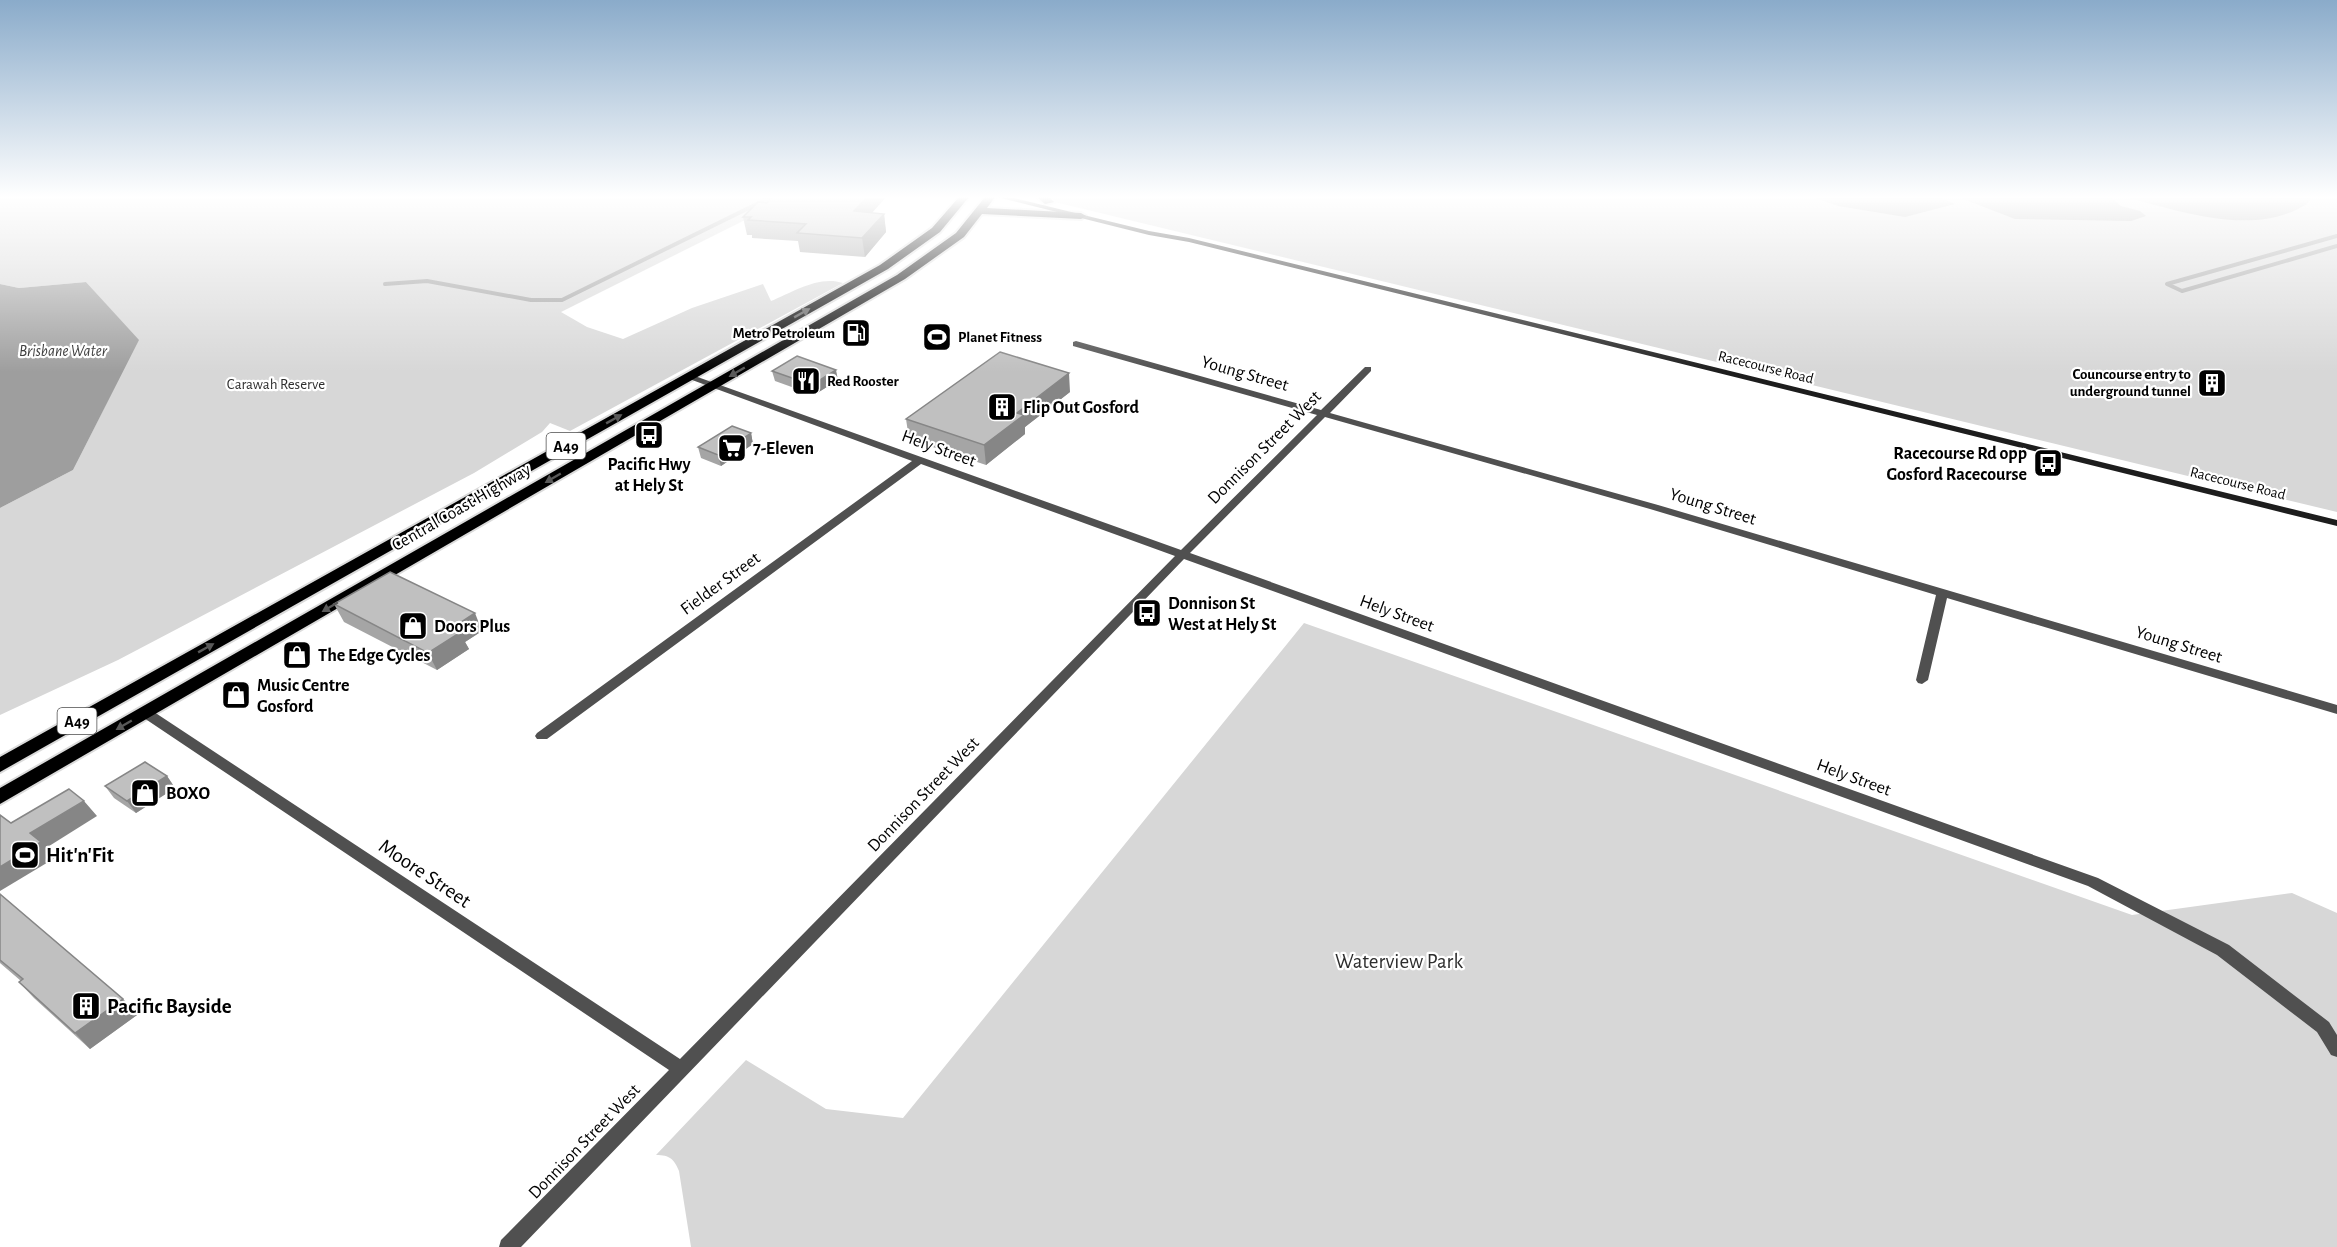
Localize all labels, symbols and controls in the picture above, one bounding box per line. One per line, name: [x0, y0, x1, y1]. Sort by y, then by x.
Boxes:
one-way arrow: [794, 308, 811, 318]
fuel station icon: Metro Petroleum: [840, 317, 872, 349]
sports icon: Planet Fitness: [921, 321, 953, 353]
place label: Metro Petroleum: [733, 326, 835, 341]
place label: Planet Fitness: [958, 330, 1042, 345]
water label: Brisbane Water: [19, 343, 108, 359]
street label: Racecourse Road: [1717, 348, 1815, 387]
street label: Young Street: [1199, 353, 1291, 395]
restaurant icon: Red Rooster: [790, 365, 822, 397]
one-way arrow: [729, 366, 745, 377]
place label: Councourse entry to underground tunnel: [2070, 367, 2191, 399]
building icon: Councourse entry to underground tunnel: [2196, 367, 2228, 399]
place label: Red Rooster: [827, 374, 900, 389]
park label: Carawah Reserve: [227, 377, 325, 392]
street label: Donnison Street West: [1205, 387, 1325, 508]
building icon: Flip Out Gosford: [986, 391, 1018, 423]
place label: Flip Out Gosford: [1023, 399, 1140, 417]
one-way arrow: [605, 414, 622, 424]
bus stop icon: Pacific Hwy at Hely St: [633, 419, 665, 451]
street label: Hely Street: [899, 427, 978, 471]
supermarket icon: 7-Eleven: [716, 432, 748, 464]
road number: A49: [546, 433, 586, 459]
place label: 7-Eleven: [753, 440, 814, 458]
place label: Racecourse Rd opp Gosford Racecourse: [1886, 445, 2027, 484]
bus stop icon: Racecourse Rd opp Gosford Racecourse: [2032, 447, 2064, 479]
place label: Pacific Hwy at Hely St: [608, 456, 691, 495]
street label: Central Coast Highway: [389, 461, 534, 555]
street label: Racecourse Road: [2189, 464, 2287, 503]
one-way arrow: [544, 473, 561, 483]
street label: Young Street: [1667, 485, 1758, 529]
street label: Fielder Street: [677, 549, 764, 619]
street label: Hely Street: [1357, 592, 1436, 636]
place label: Donnison St West at Hely St: [1168, 595, 1276, 634]
bus stop icon: Donnison St West at Hely St: [1131, 597, 1163, 629]
one-way arrow: [321, 602, 338, 612]
shop icon: Doors Plus: [397, 610, 429, 642]
place label: Doors Plus: [434, 618, 510, 636]
street label: Young Street: [2133, 623, 2224, 667]
shop icon: The Edge Cycles: [281, 639, 313, 671]
one-way arrow: [197, 644, 214, 654]
place label: The Edge Cycles: [318, 647, 430, 665]
place label: Music Centre Gosford: [257, 677, 350, 716]
shop icon: Music Centre Gosford: [220, 679, 252, 711]
road number: A49: [58, 708, 97, 734]
one-way arrow: [115, 720, 132, 730]
street label: Donnison Street West: [864, 734, 983, 856]
street label: Hely Street: [1814, 756, 1893, 800]
shop icon: BOXO: [129, 777, 161, 809]
place label: BOXO: [166, 785, 210, 803]
street label: Moore Street: [375, 835, 475, 912]
sports icon: Hit'n'Fit: [9, 839, 41, 871]
place label: Hit'n'Fit: [46, 845, 114, 866]
park label: Waterview Park: [1335, 951, 1463, 972]
building icon: Pacific Bayside: [70, 990, 102, 1022]
place label: Pacific Bayside: [107, 996, 232, 1017]
street label: Donnison Street West: [525, 1081, 644, 1203]

